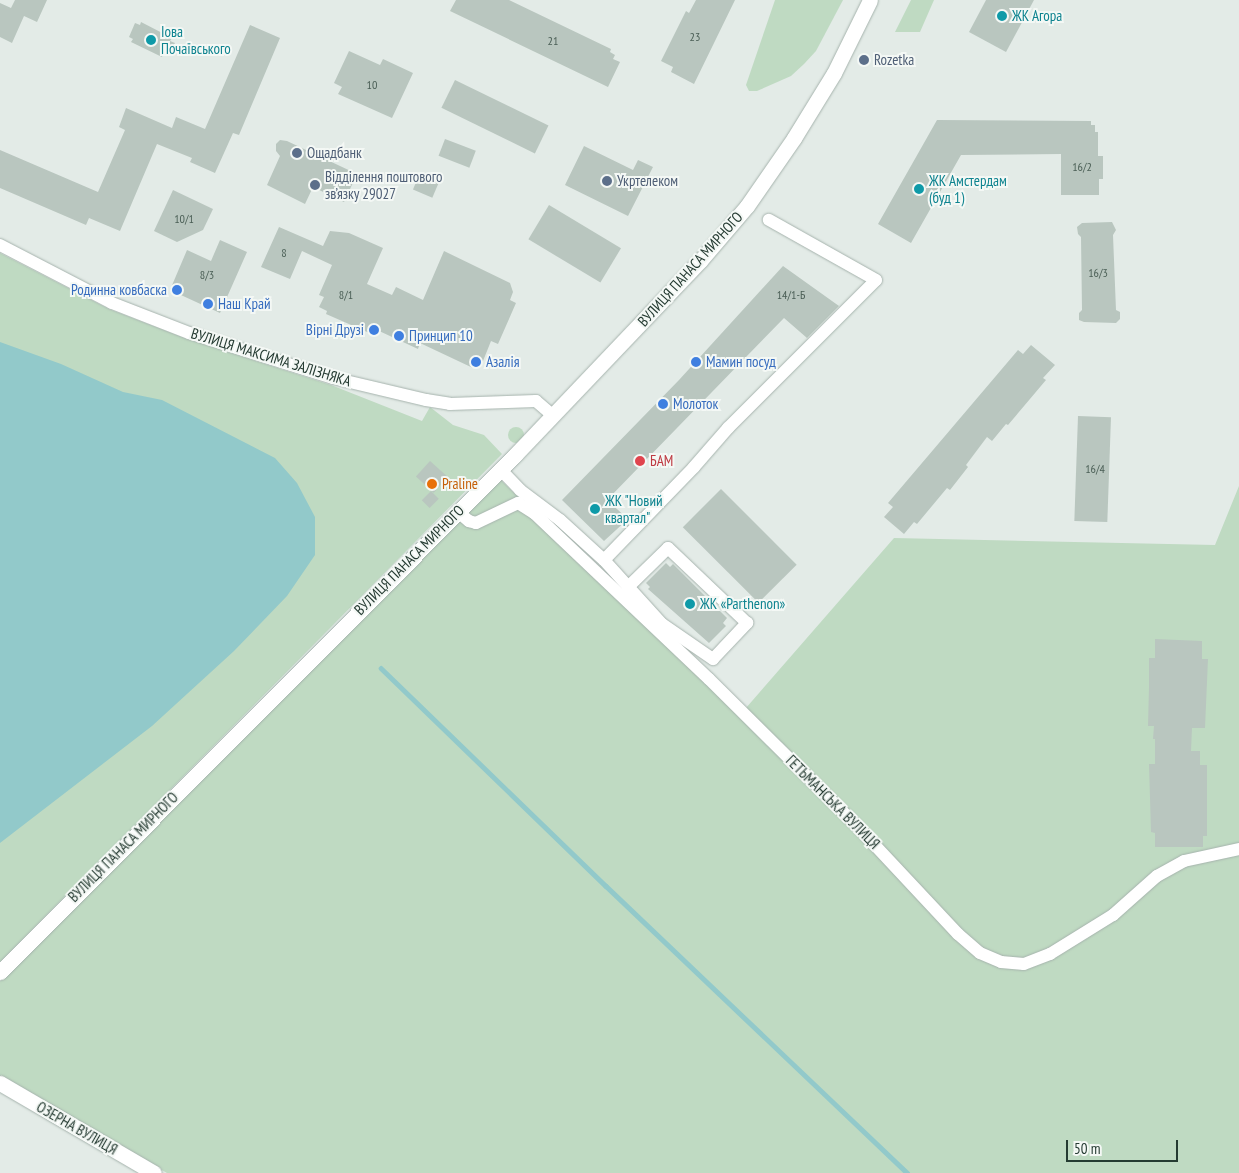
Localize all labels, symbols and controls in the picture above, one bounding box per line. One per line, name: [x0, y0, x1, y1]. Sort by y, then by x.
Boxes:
place label: ЖК Агора: [1012, 7, 1063, 25]
marker: ЖК Агора: [996, 10, 1008, 22]
place label: Іова Почаївського: [161, 22, 231, 57]
house number: 23: [690, 30, 700, 44]
marker: Іова Почаївського: [145, 34, 157, 46]
house number: 21: [548, 34, 558, 48]
place label: Rozetka: [874, 51, 914, 69]
marker: Rozetka: [858, 54, 870, 66]
house number: 10: [367, 78, 377, 92]
place label: Ощадбанк: [307, 144, 362, 162]
marker: Ощадбанк: [291, 147, 303, 159]
house number: 16/2: [1072, 160, 1092, 174]
place label: Відділення поштового зв’язку 29027: [325, 167, 443, 202]
place label: ЖК Амстердам (буд 1): [929, 171, 1007, 206]
place label: Укртелеком: [617, 172, 678, 190]
marker: Укртелеком: [601, 175, 613, 187]
marker: Відділення поштового зв’язку 29027: [309, 179, 321, 191]
marker: ЖК Амстердам (буд 1): [913, 183, 925, 195]
street label: ВУЛИЦЯ ПАНАСА МИРНОГО: [634, 208, 746, 330]
house number: 10/1: [174, 212, 194, 226]
house number: 8: [281, 246, 287, 260]
house number: 16/3: [1088, 266, 1108, 280]
house number: 8/3: [200, 268, 214, 282]
place label: Родинна ковбаска: [71, 281, 167, 299]
marker: Родинна ковбаска: [171, 284, 183, 296]
house number: 8/1: [339, 288, 353, 302]
house number: 14/1-Б: [777, 288, 805, 302]
place label: Наш Край: [218, 295, 271, 313]
marker: Наш Край: [202, 298, 214, 310]
place label: Вірні Друзі: [306, 321, 364, 339]
street label: ВУЛИЦЯ МАКСИМА ЗАЛІЗНЯКА: [189, 324, 353, 390]
marker: Вірні Друзі: [368, 324, 380, 336]
place label: Принцип 10: [409, 327, 473, 345]
marker: Принцип 10: [393, 330, 405, 342]
place label: Азалія: [486, 353, 520, 371]
place label: Мамин посуд: [706, 353, 776, 371]
marker: Азалія: [470, 356, 482, 368]
marker: Мамин посуд: [690, 356, 702, 368]
place label: Молоток: [673, 395, 718, 413]
marker: Молоток: [657, 398, 669, 410]
place label: БАМ: [650, 452, 673, 470]
marker: БАМ: [634, 455, 646, 467]
house number: 16/4: [1085, 462, 1105, 476]
place label: Praline: [442, 475, 478, 493]
marker: Praline: [426, 478, 438, 490]
place label: ЖК "Новий квартал": [605, 491, 663, 526]
street label: ВУЛИЦЯ ПАНАСА МИРНОГО: [350, 501, 468, 619]
marker: ЖК "Новий квартал": [589, 503, 601, 515]
place label: ЖК «Parthenon»: [700, 595, 785, 613]
marker: ЖК «Parthenon»: [684, 598, 696, 610]
street label: ГЕТЬМАНСЬКА ВУЛИЦЯ: [782, 751, 884, 853]
street label: ВУЛИЦЯ ПАНАСА МИРНОГО: [64, 788, 182, 906]
street label: ОЗЕРНА ВУЛИЦЯ: [33, 1098, 121, 1158]
scale bar: [1069, 1130, 1182, 1162]
text: 50 m: [1074, 1139, 1100, 1158]

